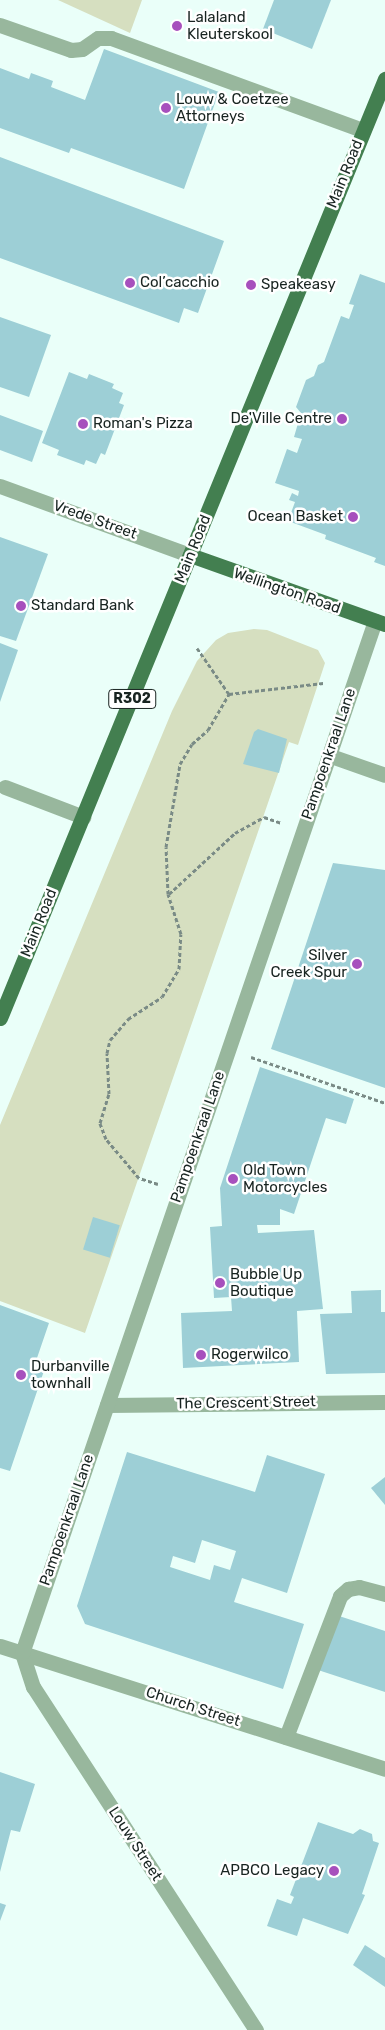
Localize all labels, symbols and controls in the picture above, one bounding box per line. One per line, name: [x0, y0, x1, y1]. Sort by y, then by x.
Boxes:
place label: Lalaland Kleuterskool: [187, 8, 273, 43]
marker: Lalaland Kleuterskool: [171, 20, 183, 32]
place label: Louw & Coetzee Attorneys: [176, 90, 289, 125]
marker: Louw & Coetzee Attorneys: [160, 102, 172, 114]
street label: Main Road: [323, 137, 367, 211]
place label: Col’cacchio: [140, 274, 219, 292]
place label: Speakeasy: [261, 276, 336, 294]
marker: Col’cacchio: [124, 277, 136, 289]
marker: Speakeasy: [245, 279, 257, 291]
place label: De'Ville Centre: [230, 410, 332, 428]
marker: De'Ville Centre: [336, 413, 348, 425]
place label: Roman's Pizza: [93, 415, 193, 433]
marker: Roman's Pizza: [77, 418, 89, 430]
street label: Vrede Street: [51, 497, 139, 543]
place label: Ocean Basket: [248, 508, 343, 526]
marker: Ocean Basket: [347, 511, 359, 523]
street label: Main Road: [171, 512, 215, 586]
street label: Wellington Road: [231, 564, 343, 618]
place label: Standard Bank: [31, 597, 134, 615]
marker: Standard Bank: [15, 600, 27, 612]
street label: Pampoenkraal Lane: [298, 686, 360, 822]
road number: R302: [107, 688, 157, 711]
street label: Main Road: [17, 886, 61, 960]
place label: Silver Creek Spur: [270, 946, 347, 981]
marker: Silver Creek Spur: [351, 958, 363, 970]
street label: Pampoenkraal Lane: [167, 1069, 229, 1205]
place label: Old Town Motorcycles: [243, 1161, 328, 1196]
marker: Old Town Motorcycles: [227, 1173, 239, 1185]
place label: Bubble Up Boutique: [230, 1265, 302, 1300]
marker: Bubble Up Boutique: [214, 1277, 226, 1289]
place label: Rogerwilco: [211, 1346, 289, 1364]
marker: Rogerwilco: [195, 1349, 207, 1361]
place label: Durbanville townhall: [31, 1357, 110, 1392]
marker: Durbanville townhall: [15, 1369, 27, 1381]
street label: The Crescent Street: [176, 1393, 316, 1413]
street label: Pampoenkraal Lane: [36, 1452, 98, 1588]
street label: Church Street: [144, 1683, 242, 1731]
street label: Louw Street: [104, 1803, 166, 1885]
place label: APBCO Legacy: [220, 1862, 324, 1880]
marker: APBCO Legacy: [328, 1865, 340, 1877]

